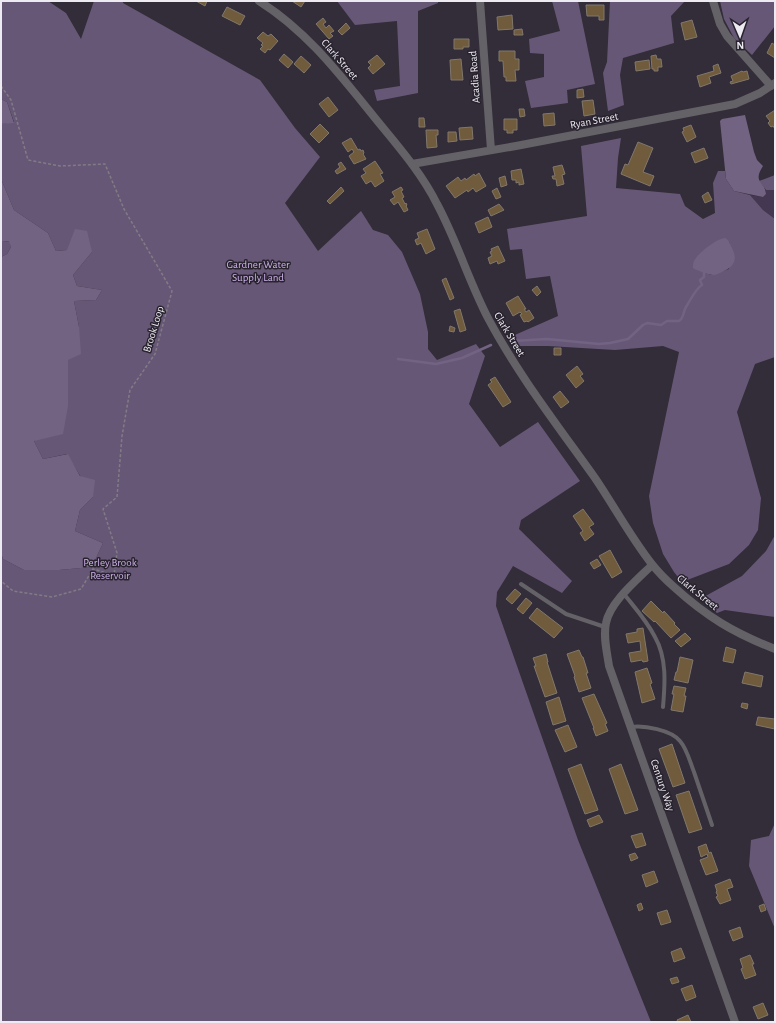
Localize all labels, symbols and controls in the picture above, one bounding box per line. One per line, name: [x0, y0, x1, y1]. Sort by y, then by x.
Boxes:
north arrow: [720, 16, 760, 56]
street label: Clark Street: [319, 37, 360, 82]
text: N: [736, 40, 744, 51]
street label: Acadia Road: [467, 50, 482, 104]
street label: Ryan Street: [569, 110, 620, 131]
park label: Gardner Water Supply Land: [226, 259, 290, 283]
street label: Brook Loop: [141, 304, 166, 354]
street label: Clark Street: [492, 310, 527, 359]
park label: Perley Brook Reservoir: [83, 557, 137, 581]
street label: Clark Street: [675, 572, 721, 613]
street label: Century Way: [648, 758, 677, 813]

